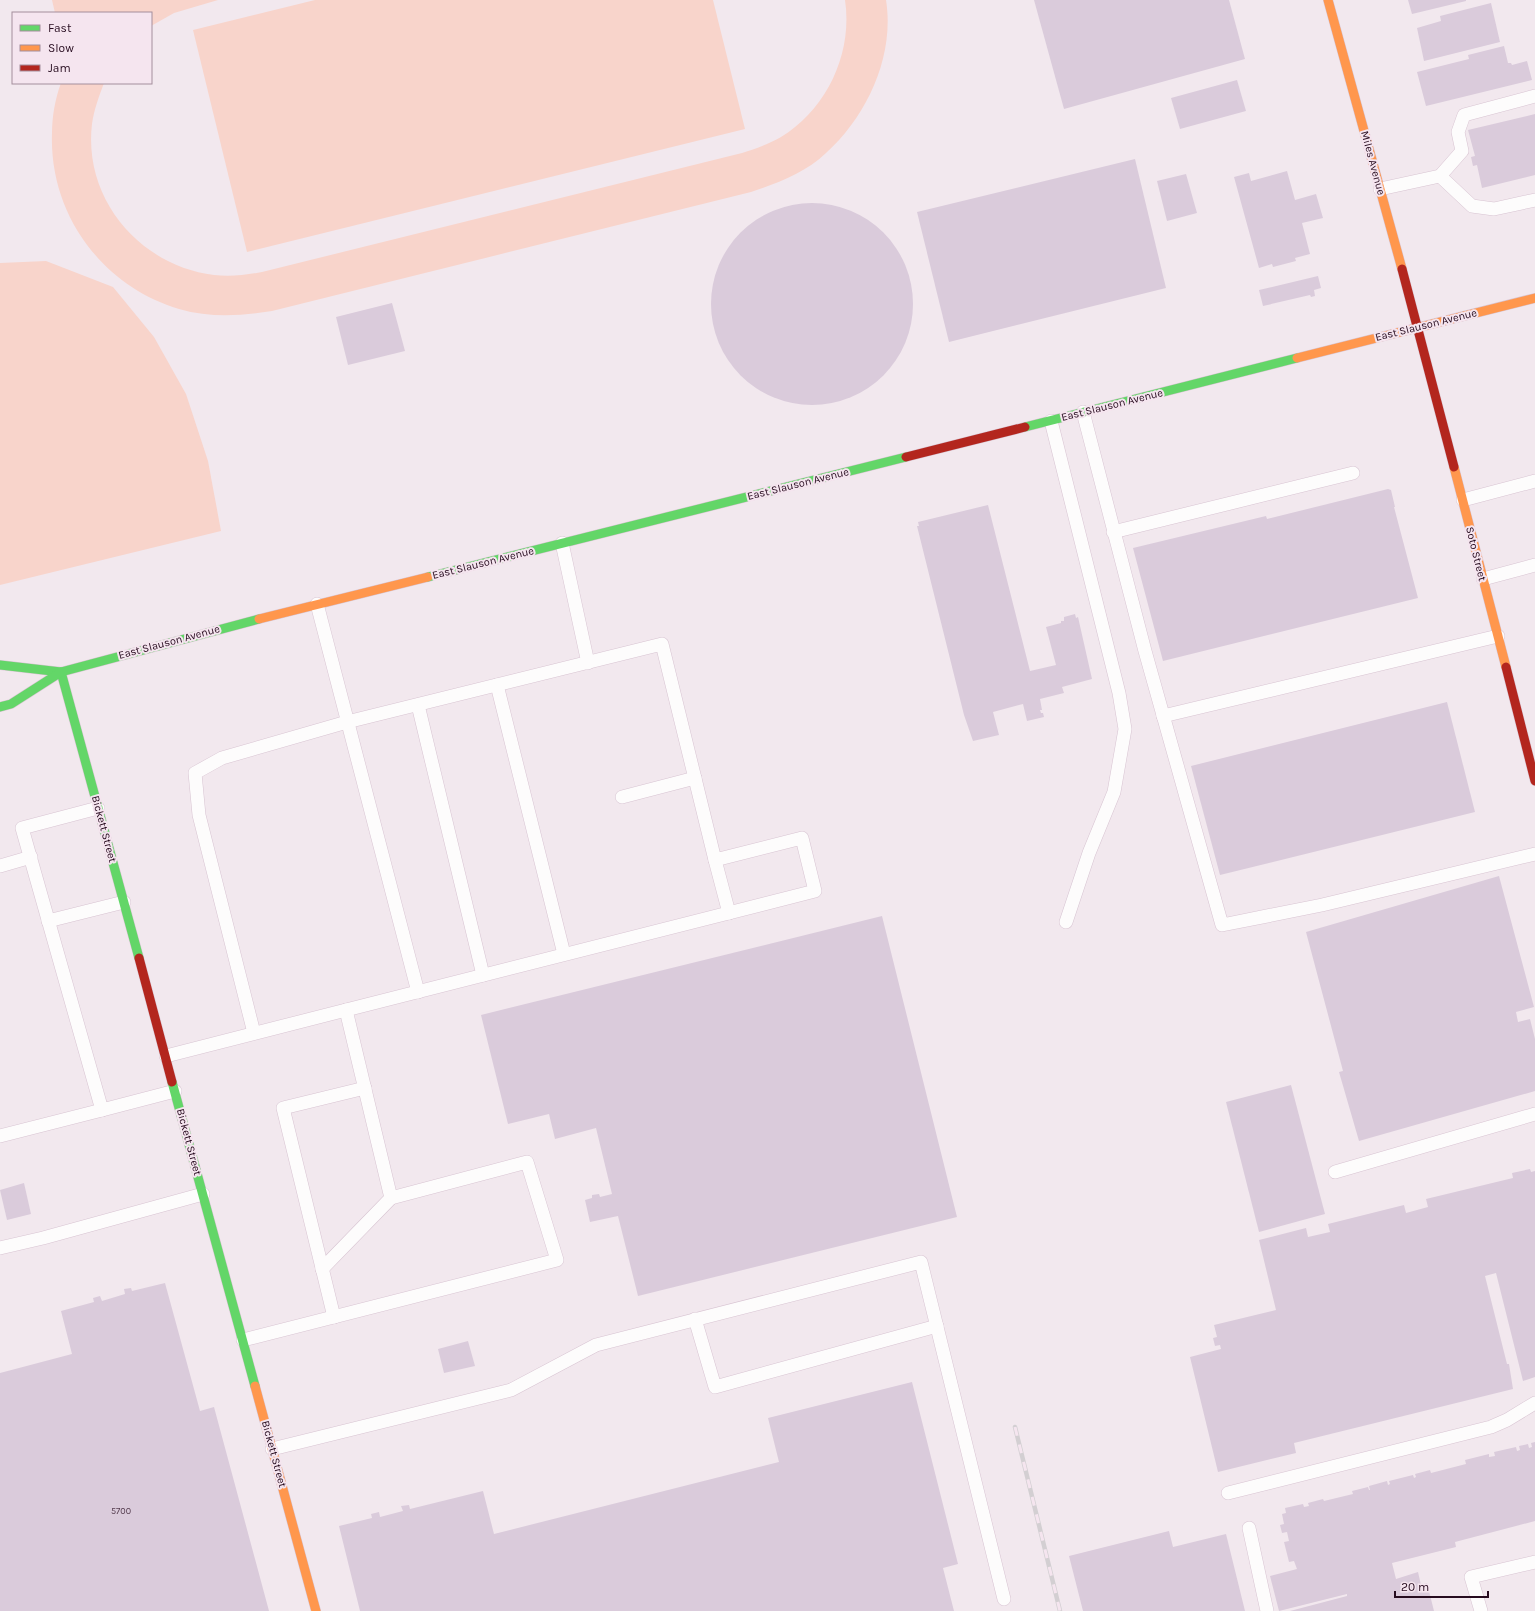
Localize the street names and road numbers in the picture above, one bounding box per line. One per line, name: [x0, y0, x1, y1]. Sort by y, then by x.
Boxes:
street label: Miles Avenue: [1358, 129, 1388, 197]
street label: East Slauson Avenue: [1374, 306, 1479, 344]
street label: East Slauson Avenue: [1060, 386, 1165, 424]
street label: East Slauson Avenue: [746, 465, 851, 503]
street label: Soto Street: [1463, 525, 1489, 583]
street label: East Slauson Avenue: [431, 544, 536, 582]
street label: East Slauson Avenue: [117, 622, 221, 662]
street label: Bickett Street: [89, 794, 119, 864]
street label: Bickett Street: [174, 1107, 204, 1177]
street label: Bickett Street: [259, 1419, 289, 1489]

